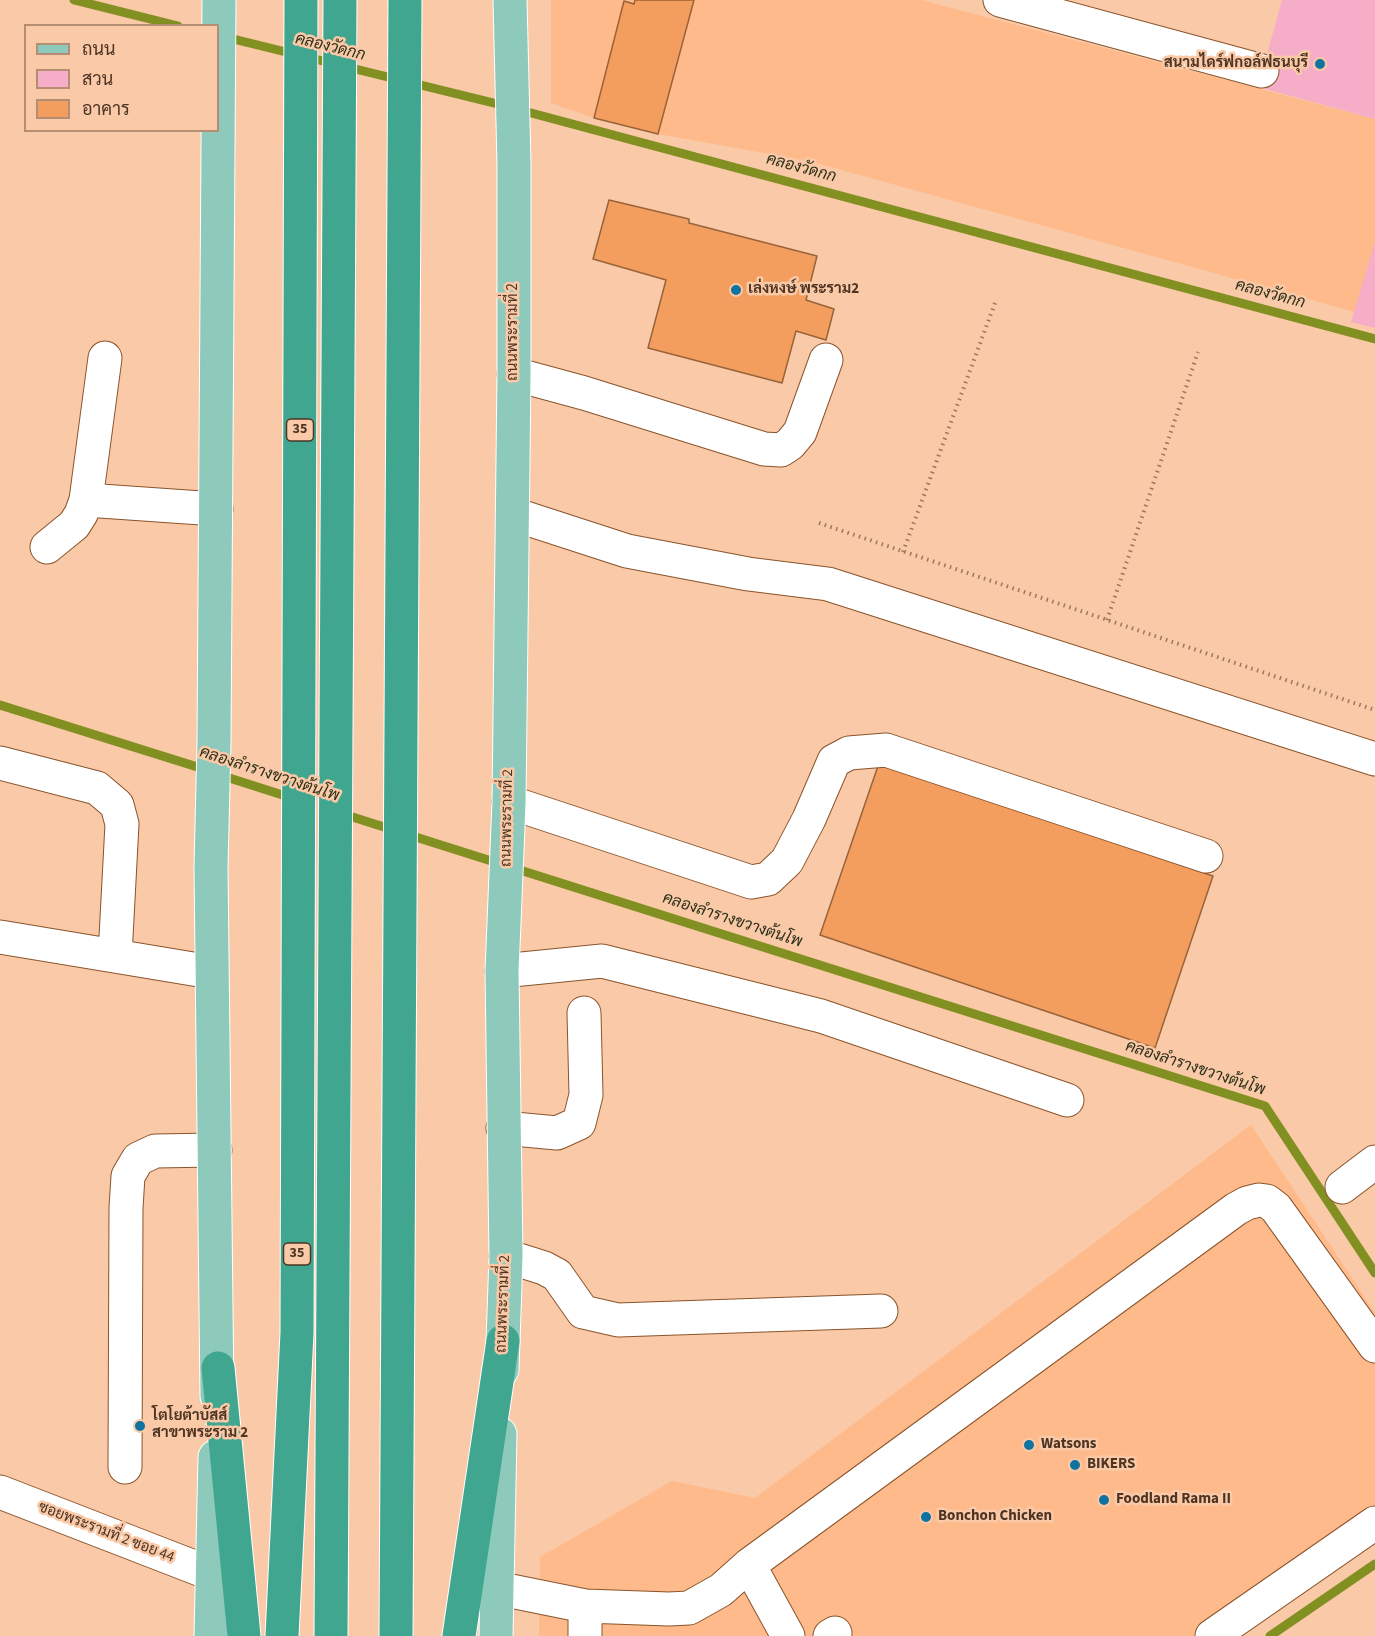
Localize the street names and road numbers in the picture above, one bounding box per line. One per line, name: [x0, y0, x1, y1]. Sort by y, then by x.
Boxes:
street label: ถนนพระรามที่ 2: [505, 283, 523, 381]
road number: 35: [286, 419, 314, 441]
street label: ถนนพระรามที่ 2: [498, 769, 518, 867]
road number: 35: [284, 1243, 310, 1265]
street label: ถนนพระรามที่ 2: [493, 1255, 515, 1353]
street label: ซอยพระรามที่ 2 ซอย 44: [35, 1499, 177, 1567]

